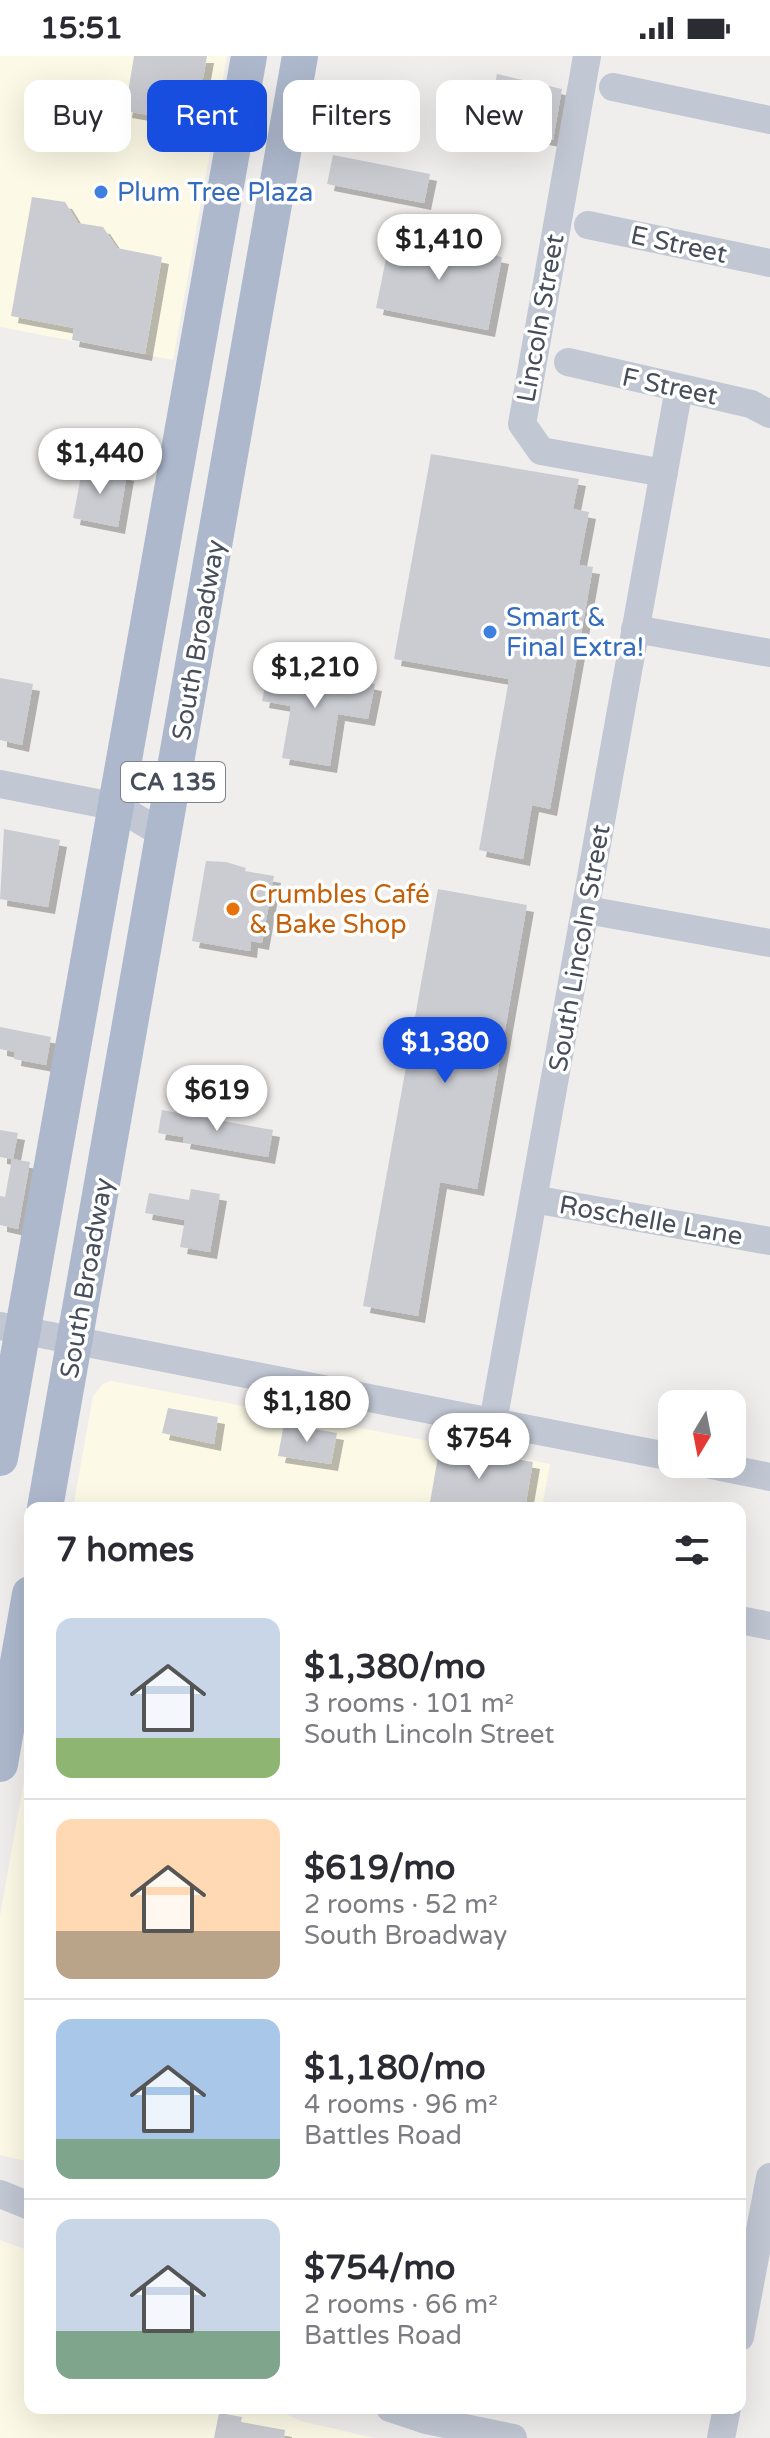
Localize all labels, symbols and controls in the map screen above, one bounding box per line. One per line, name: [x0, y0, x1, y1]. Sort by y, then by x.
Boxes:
text: 15:51: [40, 10, 123, 47]
chip: Buy: [24, 80, 131, 152]
chip: Rent: [147, 80, 267, 152]
chip: Filters: [283, 80, 420, 152]
chip: New: [436, 80, 552, 152]
place label: Plum Tree Plaza: [117, 177, 313, 208]
marker: Plum Tree Plaza: [92, 183, 110, 201]
pin: $1,410: [374, 214, 504, 282]
street label: E Street: [628, 219, 730, 270]
text: $1,410: [395, 224, 483, 255]
street label: Lincoln Street: [510, 232, 571, 405]
street label: F Street: [619, 361, 721, 412]
pin: $1,440: [35, 428, 165, 496]
text: $1,440: [56, 438, 144, 469]
street label: South Broadway: [166, 537, 231, 743]
place label: Smart & Final Extra!: [506, 602, 644, 663]
marker: Smart & Final Extra!: [481, 623, 499, 641]
pin: $1,210: [250, 642, 380, 710]
text: $1,210: [271, 652, 359, 683]
road number: CA 135: [121, 762, 225, 802]
street label: South Lincoln Street: [542, 822, 617, 1074]
place label: Crumbles Café & Bake Shop: [249, 879, 430, 940]
marker: Crumbles Café & Bake Shop: [224, 900, 242, 918]
pin: $1,380: [380, 1017, 510, 1085]
text: $1,380: [401, 1027, 489, 1058]
pin: $619: [170, 1065, 264, 1133]
text: $619: [184, 1075, 250, 1106]
street label: South Broadway: [54, 1175, 119, 1381]
street label: Roschelle Lane: [557, 1189, 745, 1252]
pin: $1,180: [242, 1376, 372, 1444]
text: $1,180: [263, 1386, 351, 1417]
north arrow: [658, 1390, 746, 1478]
map controls: [658, 1390, 746, 1478]
pin: $754: [432, 1413, 526, 1481]
text: $754: [446, 1423, 512, 1454]
icon: filters: [670, 1528, 714, 1572]
text: 7 homes: [56, 1530, 194, 1571]
text: $1,380/mo: [304, 1647, 486, 1688]
icon: home: [120, 1650, 216, 1746]
text: 3 rooms · 101 m²: [304, 1688, 514, 1719]
text: South Lincoln Street: [304, 1719, 554, 1750]
text: $619/mo: [304, 1848, 455, 1889]
icon: home: [120, 1851, 216, 1947]
text: 2 rooms · 52 m²: [304, 1889, 498, 1920]
text: South Broadway: [304, 1920, 507, 1951]
text: $1,180/mo: [304, 2048, 486, 2089]
icon: home: [120, 2051, 216, 2147]
text: 4 rooms · 96 m²: [304, 2089, 498, 2120]
text: Battles Road: [304, 2120, 462, 2151]
text: $754/mo: [304, 2248, 455, 2289]
icon: home: [120, 2251, 216, 2347]
text: 2 rooms · 66 m²: [304, 2289, 498, 2320]
text: Battles Road: [304, 2320, 462, 2351]

